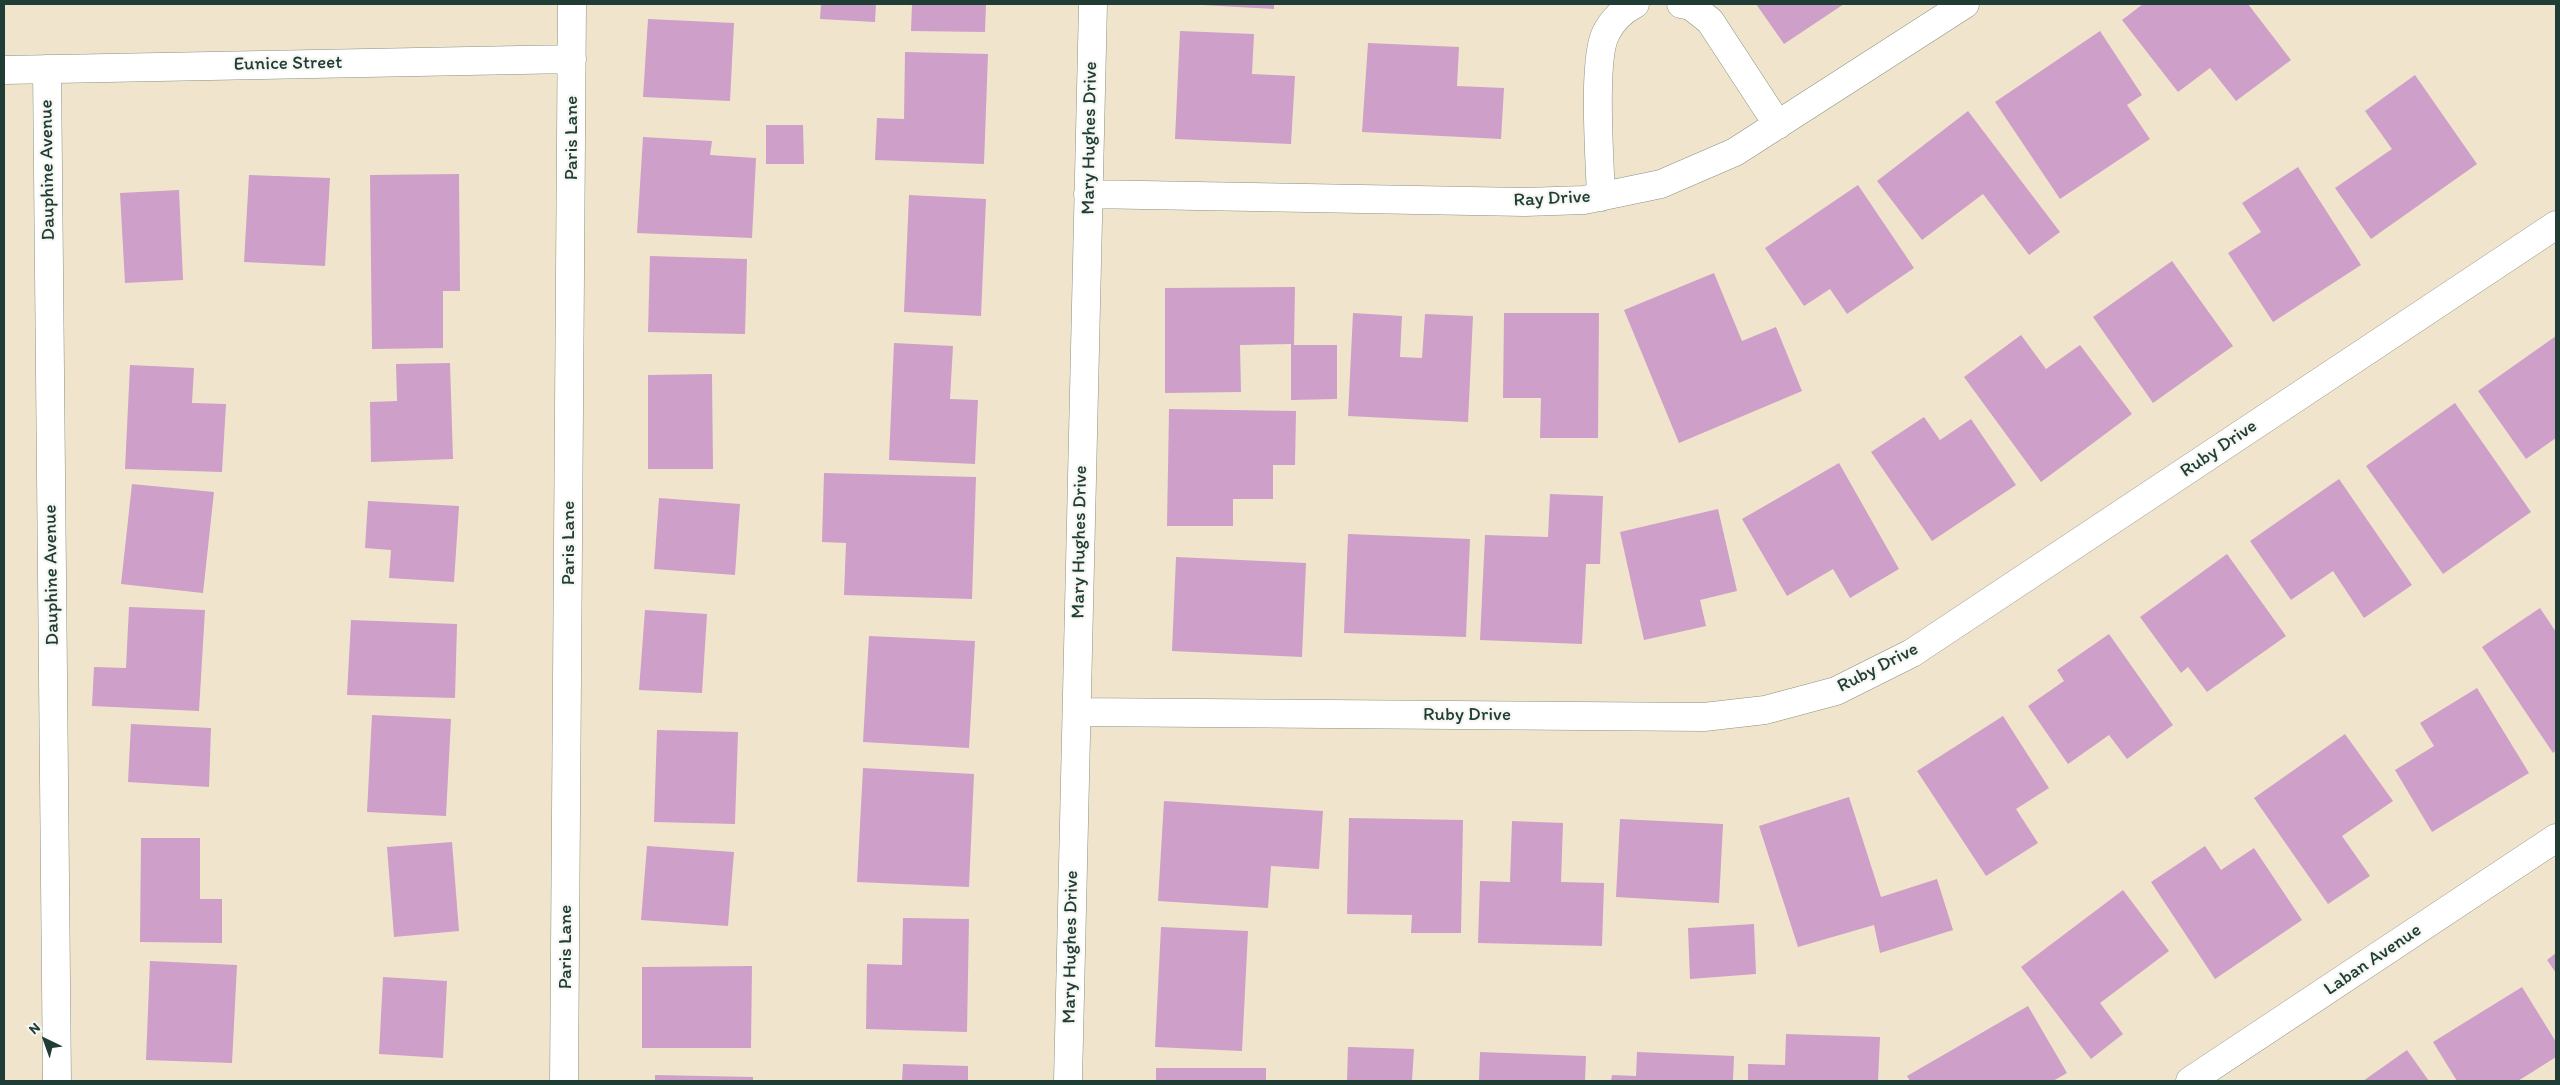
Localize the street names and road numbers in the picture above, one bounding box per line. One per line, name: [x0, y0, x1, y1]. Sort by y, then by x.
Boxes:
street label: Eunice Street: [233, 52, 343, 76]
street label: Mary Hughes Drive: [1077, 61, 1103, 215]
street label: Paris Lane: [561, 96, 583, 180]
street label: Dauphine Avenue: [35, 99, 61, 241]
street label: Ray Drive: [1513, 186, 1591, 212]
street label: Ruby Drive: [2176, 415, 2262, 483]
street label: Mary Hughes Drive: [1067, 465, 1093, 619]
street label: Paris Lane: [558, 501, 580, 585]
street label: Dauphine Avenue: [39, 504, 65, 646]
street label: Ruby Drive: [1834, 638, 1922, 698]
street label: Ruby Drive: [1423, 704, 1511, 726]
street label: Mary Hughes Drive: [1058, 870, 1084, 1024]
street label: Paris Lane: [555, 905, 577, 989]
street label: Laban Avenue: [2320, 919, 2426, 1001]

